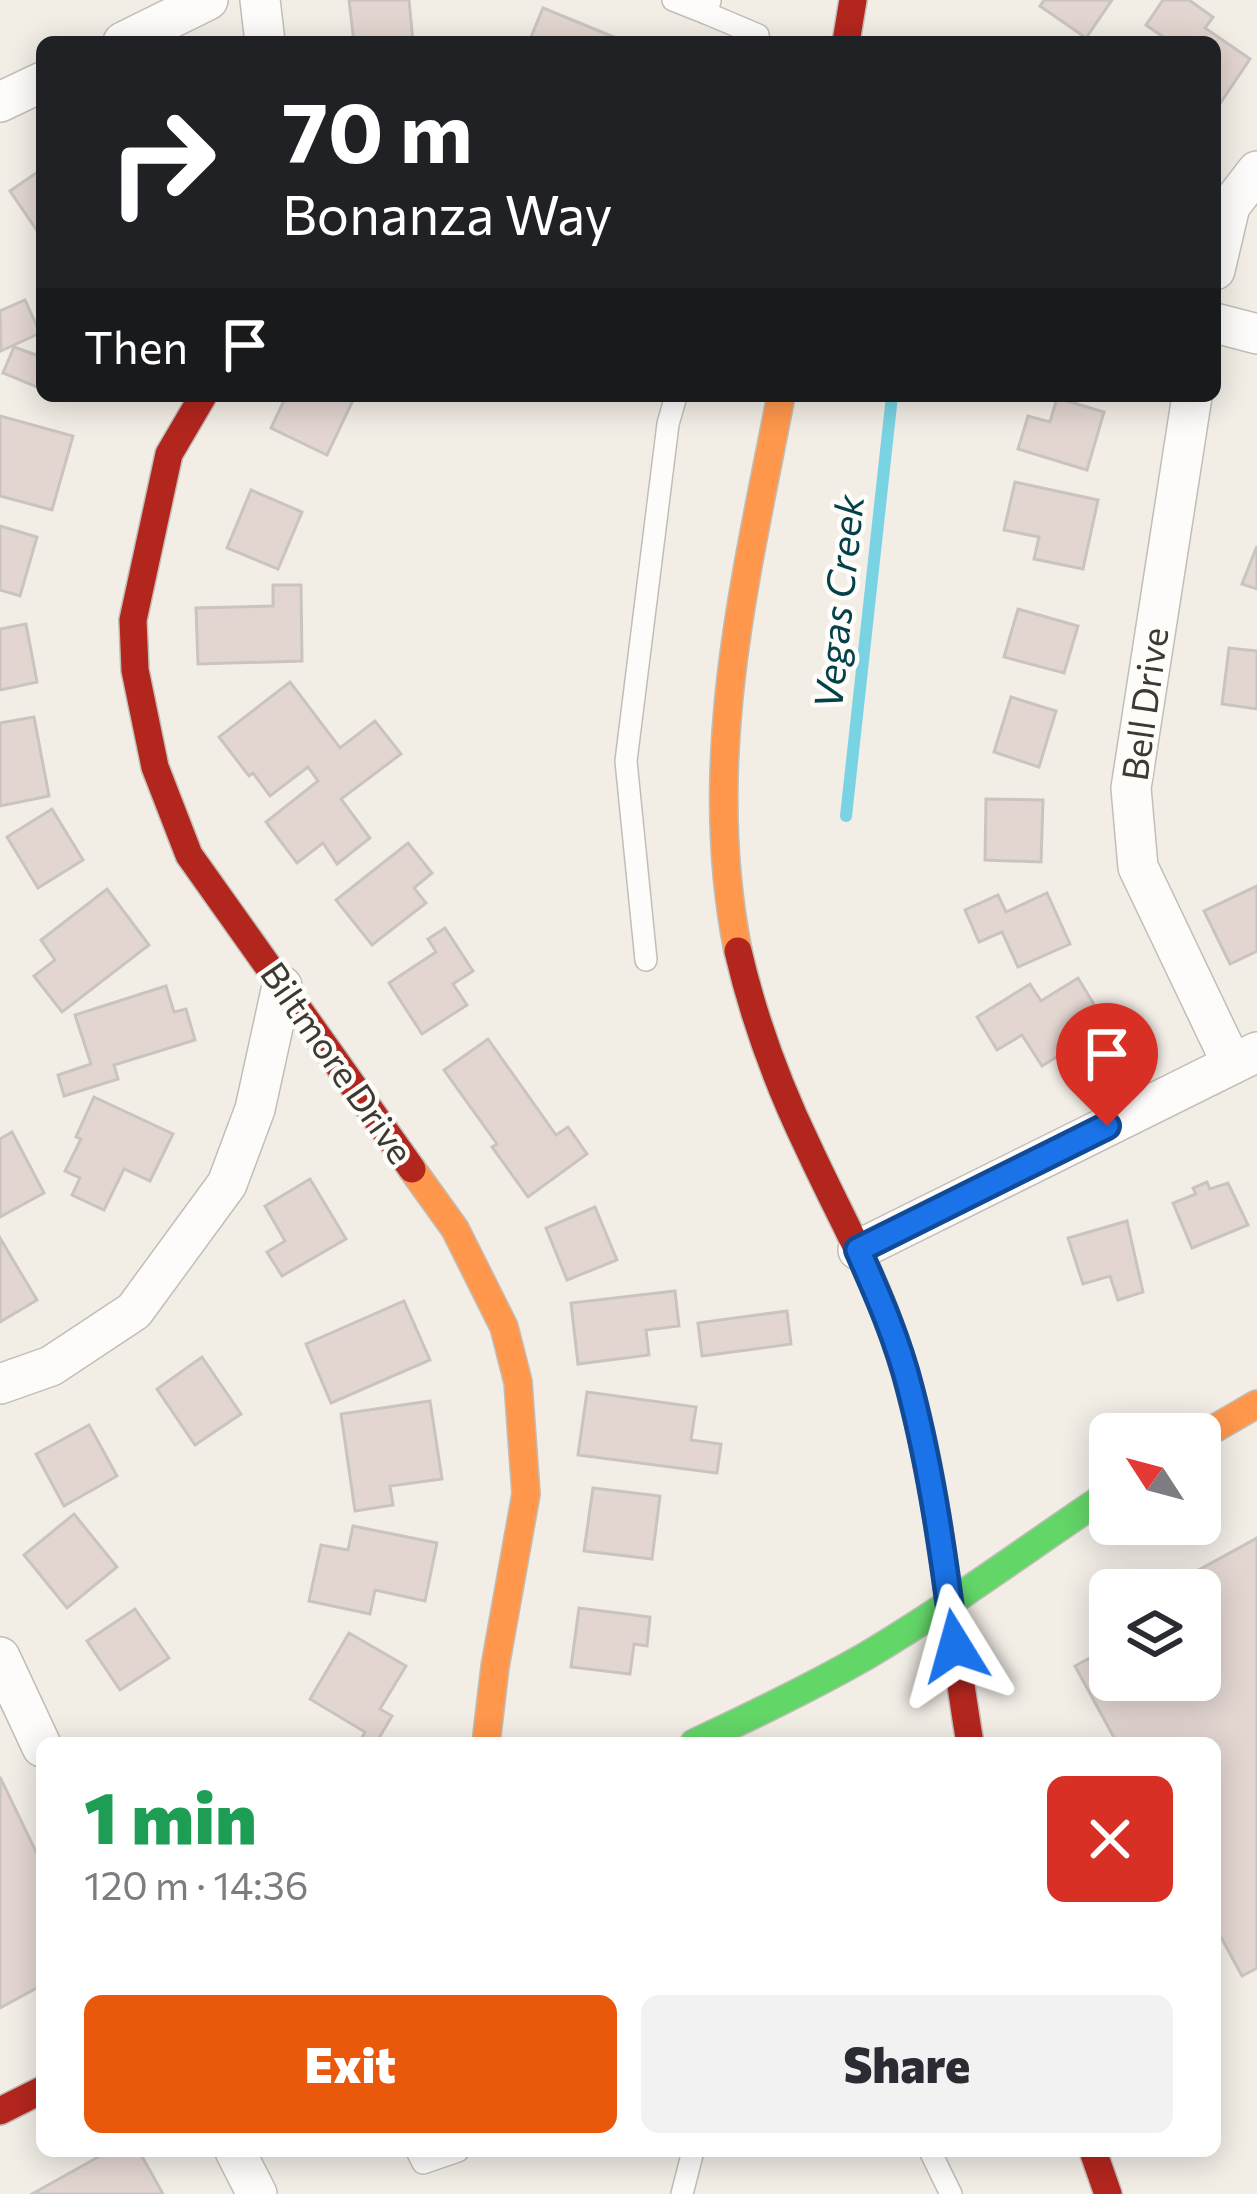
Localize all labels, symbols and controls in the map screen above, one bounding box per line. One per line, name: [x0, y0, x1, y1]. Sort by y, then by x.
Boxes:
text: 70 m: [282, 78, 473, 180]
icon: right: [84, 84, 240, 240]
text: Bonanza Way: [282, 180, 612, 246]
icon: arrive: [212, 312, 278, 378]
text: Then: [84, 318, 188, 373]
water label: Vegas Creek: [802, 491, 872, 711]
street label: Bell Drive: [1110, 624, 1176, 783]
street label: Biltmore Drive: [253, 953, 424, 1171]
pin: [1056, 1003, 1158, 1126]
icon: arrive: [1074, 1021, 1140, 1087]
north arrow: [1089, 1413, 1221, 1545]
map controls: [1089, 1413, 1221, 1701]
button: layers: [1089, 1569, 1221, 1701]
position arrow: [892, 1583, 1018, 1709]
text: 1 min: [84, 1771, 257, 1859]
button: close: [1047, 1776, 1173, 1902]
text: 120 m · 14:36: [84, 1860, 308, 1908]
button: Exit: [84, 1995, 617, 2133]
button: Share: [641, 1995, 1173, 2133]

